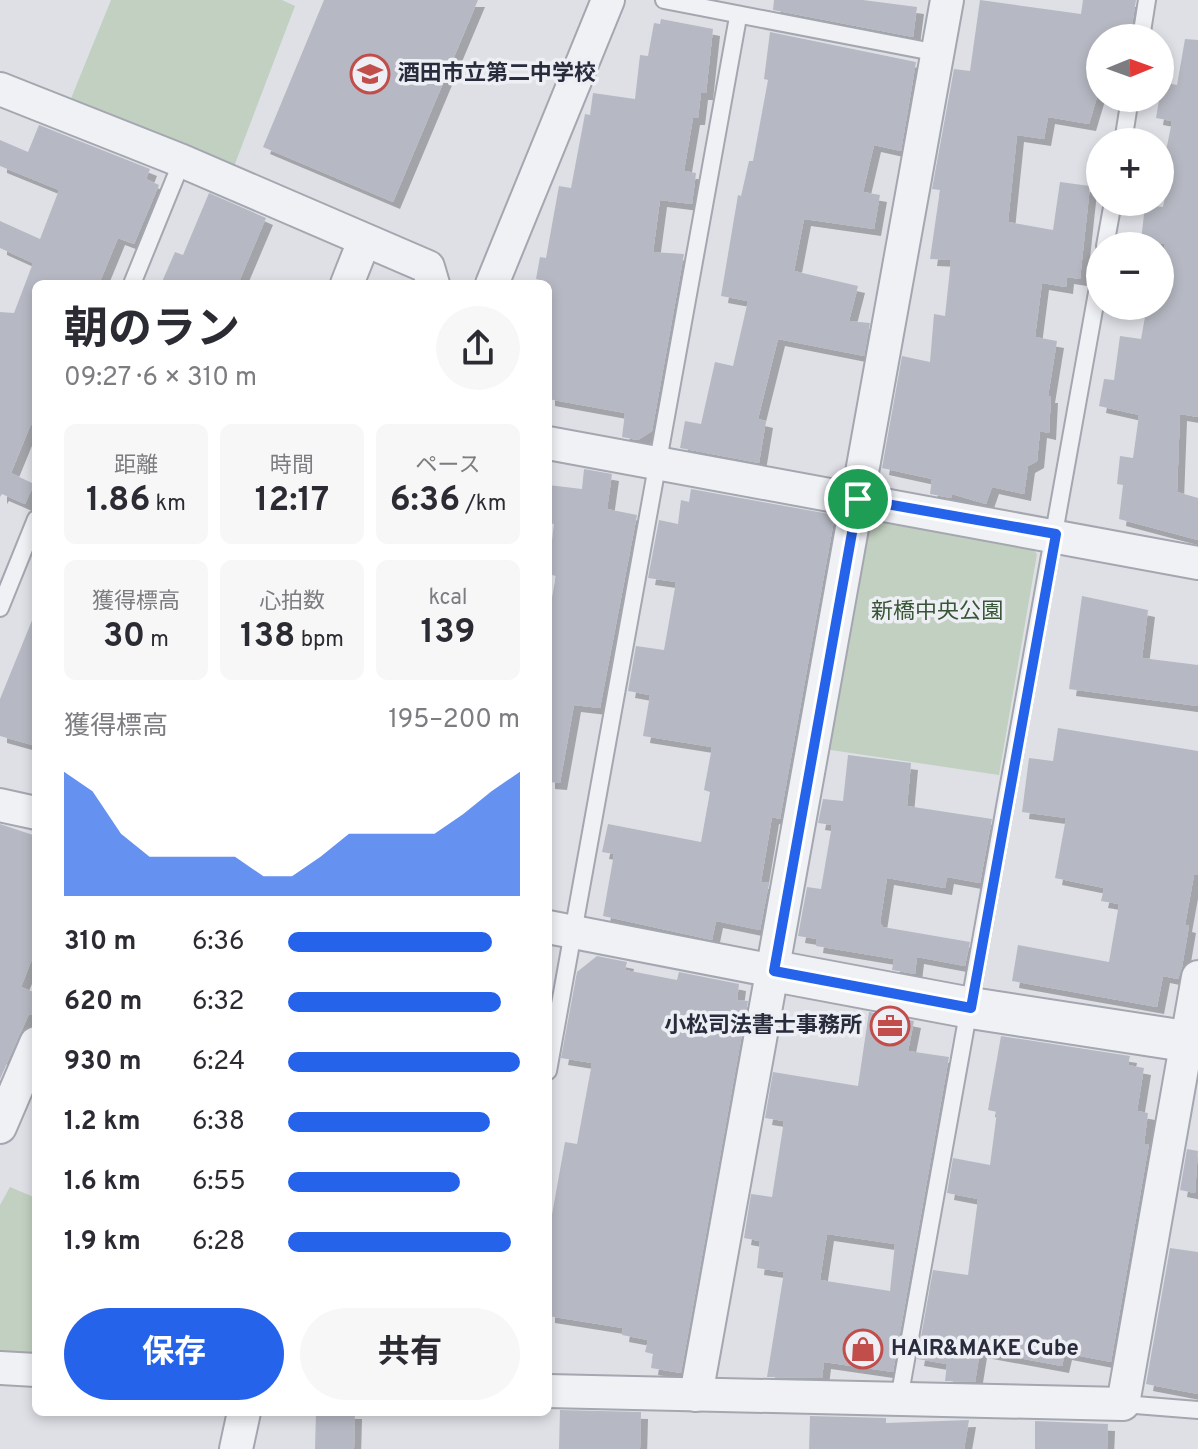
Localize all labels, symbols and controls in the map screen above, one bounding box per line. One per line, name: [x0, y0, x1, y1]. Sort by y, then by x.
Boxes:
north arrow: [1086, 24, 1174, 112]
map controls: [1086, 24, 1174, 320]
school or university icon: 酒田市立第二中学校: [349, 53, 391, 95]
place label: 酒田市立第二中学校: [398, 61, 596, 88]
button: +: [1086, 128, 1174, 216]
button: −: [1086, 232, 1174, 320]
text: 朝のラン: [64, 304, 240, 360]
button: share: [436, 306, 520, 390]
text: 09:27 · 6 × 310 m: [64, 362, 257, 395]
text: 距離: [114, 453, 158, 480]
text: 時間: [270, 453, 314, 480]
text: ペース: [416, 453, 480, 480]
pin: [824, 465, 892, 533]
icon: arrive: [836, 477, 880, 521]
text: 1.86: [86, 480, 150, 523]
text: 12:17: [255, 480, 329, 523]
text: 6:36: [390, 480, 460, 523]
text: km: [150, 491, 186, 518]
text: /km: [460, 491, 506, 518]
text: kcal: [428, 585, 468, 612]
text: 獲得標高: [92, 589, 180, 616]
text: 心拍数: [259, 589, 325, 616]
park label: 新橋中央公園: [871, 599, 1003, 626]
text: 139: [421, 612, 475, 655]
text: 30: [103, 616, 145, 659]
text: 138: [240, 616, 295, 659]
text: m: [145, 627, 169, 654]
text: bpm: [295, 627, 344, 654]
text: 195–200 m: [388, 704, 520, 737]
text: 獲得標高: [64, 711, 168, 744]
text: 310 m: [64, 926, 136, 959]
text: 6:36: [192, 926, 245, 959]
text: 620 m: [64, 986, 142, 1019]
text: 6:32: [192, 986, 244, 1019]
office icon: 小松司法書士事務所: [869, 1005, 911, 1047]
place label: 小松司法書士事務所: [664, 1013, 862, 1040]
text: 930 m: [64, 1046, 142, 1079]
text: 6:24: [192, 1046, 245, 1079]
text: 1.2 km: [64, 1106, 141, 1139]
text: 6:38: [192, 1106, 245, 1139]
text: 1.6 km: [64, 1166, 141, 1199]
text: 6:55: [192, 1166, 246, 1199]
text: 1.9 km: [64, 1226, 141, 1259]
text: 6:28: [192, 1226, 245, 1259]
button: 保存: [64, 1308, 284, 1400]
button: 共有: [300, 1308, 520, 1400]
shop icon: HAIR&MAKE Cube: [842, 1328, 884, 1370]
place label: HAIR&MAKE Cube: [891, 1336, 1079, 1363]

